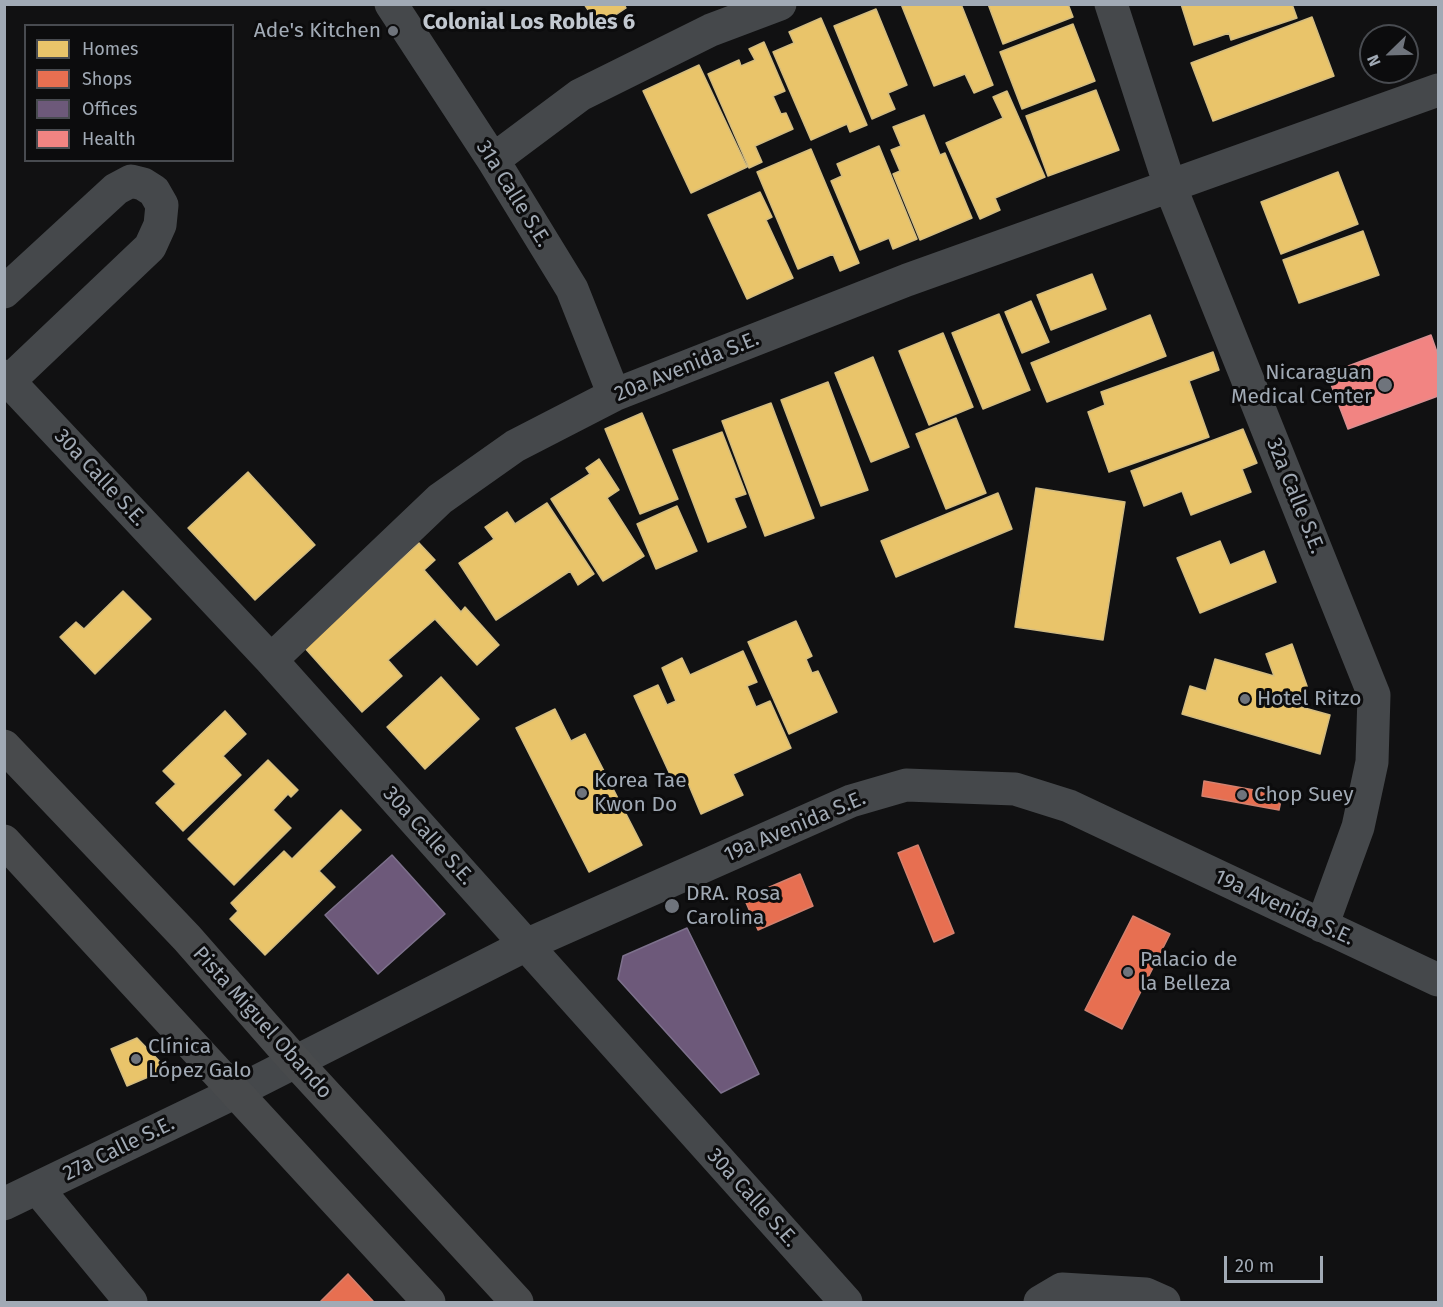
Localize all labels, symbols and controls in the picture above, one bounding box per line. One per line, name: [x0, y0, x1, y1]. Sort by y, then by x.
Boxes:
district label: Colonial Los Robles 6: [423, 10, 635, 36]
place label: Ade's Kitchen: [254, 18, 381, 44]
legend: [24, 24, 234, 162]
marker: Ade's Kitchen: [386, 24, 400, 38]
north arrow: [1359, 24, 1419, 84]
text: Homes: [82, 38, 138, 60]
text: N: [1363, 52, 1385, 69]
text: Shops: [82, 68, 132, 90]
text: Offices: [82, 98, 137, 120]
text: Health: [82, 128, 136, 150]
street label: 31a Calle S.E.: [470, 136, 556, 252]
street label: 20a Avenida S.E.: [611, 327, 763, 407]
place label: Nicaraguan Medical Center: [1231, 360, 1372, 410]
marker: Nicaraguan Medical Center: [1376, 376, 1394, 394]
street label: 30a Calle S.E.: [49, 424, 151, 532]
street label: 32a Calle S.E.: [1260, 435, 1330, 557]
place label: Hotel Ritzo: [1257, 686, 1361, 712]
marker: Hotel Ritzo: [1238, 692, 1252, 706]
place label: Korea Tae Kwon Do: [594, 768, 687, 818]
street label: 30a Calle S.E.: [377, 782, 479, 890]
place label: Chop Suey: [1254, 782, 1354, 808]
marker: Korea Tae Kwon Do: [575, 786, 589, 800]
street label: 19a Avenida S.E.: [721, 786, 869, 868]
marker: Chop Suey: [1235, 788, 1249, 802]
street label: 19a Avenida S.E.: [1210, 865, 1358, 951]
place label: DRA. Rosa Carolina: [686, 881, 781, 931]
marker: DRA. Rosa Carolina: [663, 897, 681, 915]
street label: Pista Miguel Obando: [187, 942, 337, 1104]
place label: Palacio de la Belleza: [1140, 947, 1238, 997]
marker: Palacio de la Belleza: [1121, 965, 1135, 979]
place label: Clínica López Galo: [148, 1034, 251, 1084]
marker: Clínica López Galo: [129, 1052, 143, 1066]
street label: 27a Calle S.E.: [59, 1111, 179, 1187]
street label: 30a Calle S.E.: [701, 1144, 803, 1252]
scale bar: [1227, 1244, 1326, 1282]
text: 20 m: [1235, 1255, 1274, 1277]

